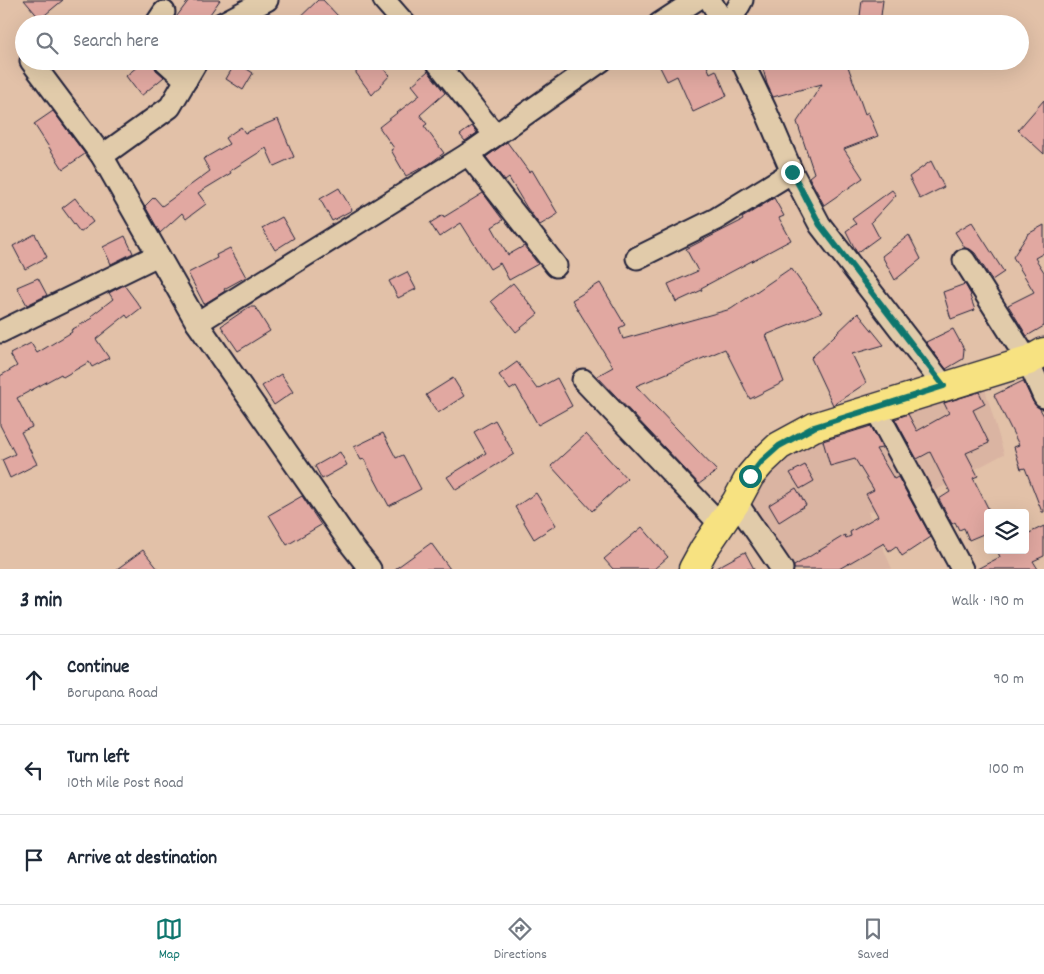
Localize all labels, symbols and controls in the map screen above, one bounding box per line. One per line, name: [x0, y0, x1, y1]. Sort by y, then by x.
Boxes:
search box: [15, 15, 1029, 70]
icon: search: [33, 29, 61, 57]
text: Search here: [73, 29, 159, 56]
route end: [781, 161, 804, 184]
route start: [739, 465, 762, 488]
map controls: [984, 509, 1029, 554]
button: layers: [984, 509, 1029, 554]
text: 3 min: [20, 587, 62, 617]
text: Walk · 190 m: [952, 590, 1024, 613]
text: Continue: [67, 655, 129, 682]
icon: ahead: [20, 666, 48, 694]
text: 90 m: [993, 668, 1024, 691]
text: Borupana Road: [67, 682, 158, 705]
text: Turn left: [67, 745, 130, 772]
icon: left: [20, 756, 48, 784]
text: 100 m: [988, 758, 1024, 781]
text: 10th Mile Post Road: [67, 772, 184, 795]
icon: arrive: [20, 846, 48, 874]
text: Arrive at destination: [67, 846, 217, 873]
tab: Map: [155, 915, 183, 965]
tab: Directions: [494, 915, 547, 965]
tab: Saved: [857, 915, 889, 965]

